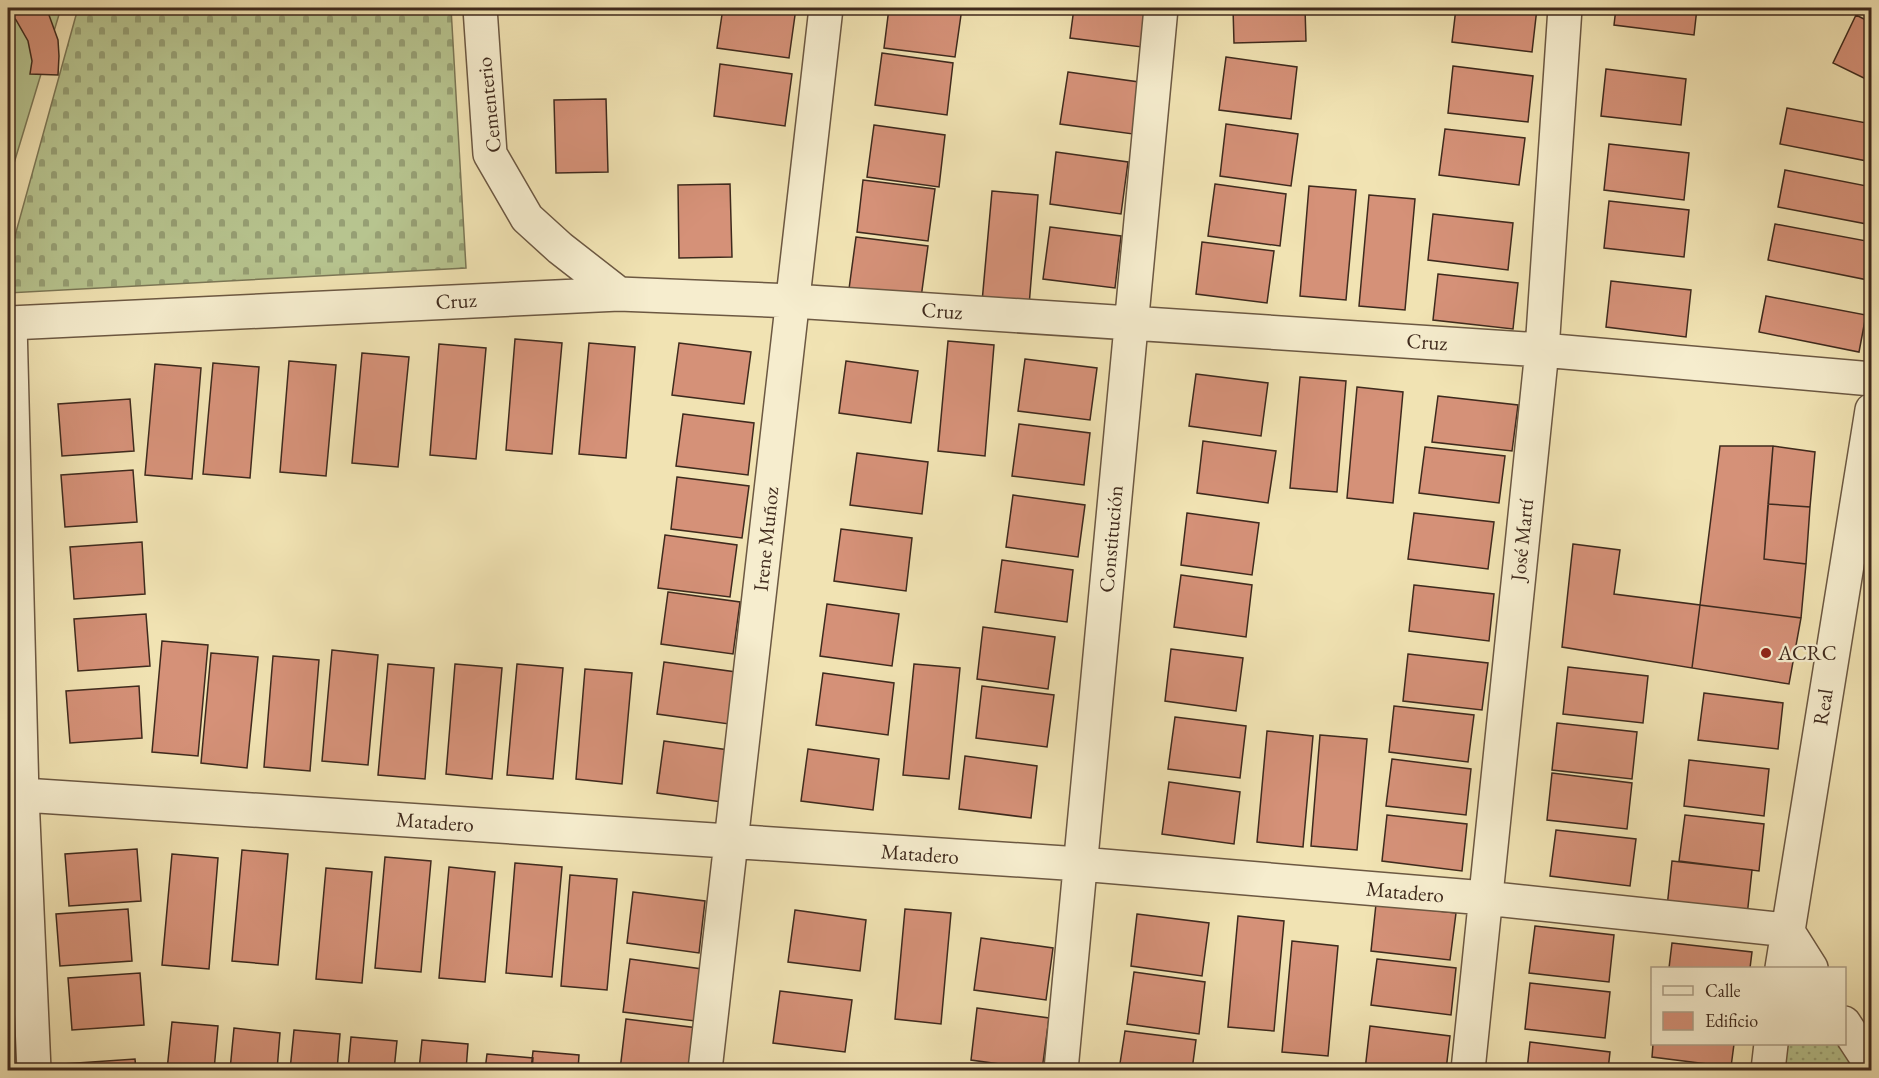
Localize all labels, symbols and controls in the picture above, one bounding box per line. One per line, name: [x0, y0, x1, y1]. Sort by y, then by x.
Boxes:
street label: Cementerio: [470, 56, 507, 154]
street label: Cruz: [435, 286, 477, 315]
street label: Cruz: [921, 296, 963, 325]
street label: Cruz: [1406, 327, 1448, 356]
street label: Constitución: [1092, 484, 1129, 594]
street label: Irene Muñoz: [747, 485, 784, 593]
street label: José Martí: [1504, 497, 1539, 584]
place label: ACRC: [1777, 639, 1837, 666]
marker: ACRC: [1759, 646, 1773, 660]
street label: Real: [1806, 687, 1839, 727]
street label: Matadero: [395, 805, 475, 838]
street label: Matadero: [880, 837, 960, 870]
street label: Matadero: [1365, 875, 1445, 908]
legend: [1651, 967, 1846, 1045]
text: Calle: [1705, 979, 1741, 1002]
text: Edificio: [1705, 1009, 1758, 1032]

